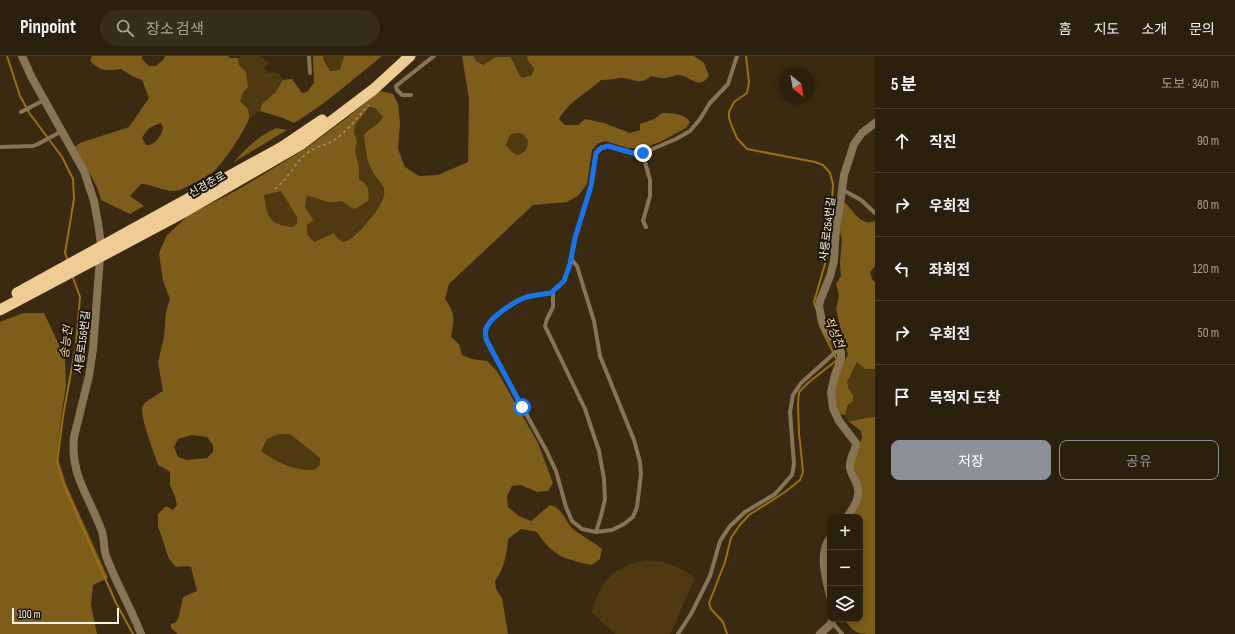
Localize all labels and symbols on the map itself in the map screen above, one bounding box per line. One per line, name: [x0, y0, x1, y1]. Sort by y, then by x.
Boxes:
north arrow: [779, 68, 815, 104]
route end: [634, 144, 652, 162]
street label: 신경춘로: [186, 169, 228, 200]
street label: 사릉로264번길: [817, 196, 838, 262]
street label: 사릉로156번길: [72, 310, 93, 374]
water label: 적성천: [820, 314, 848, 352]
water label: 송능천: [57, 323, 76, 359]
route start: [513, 398, 531, 416]
scale bar: [12, 606, 119, 625]

